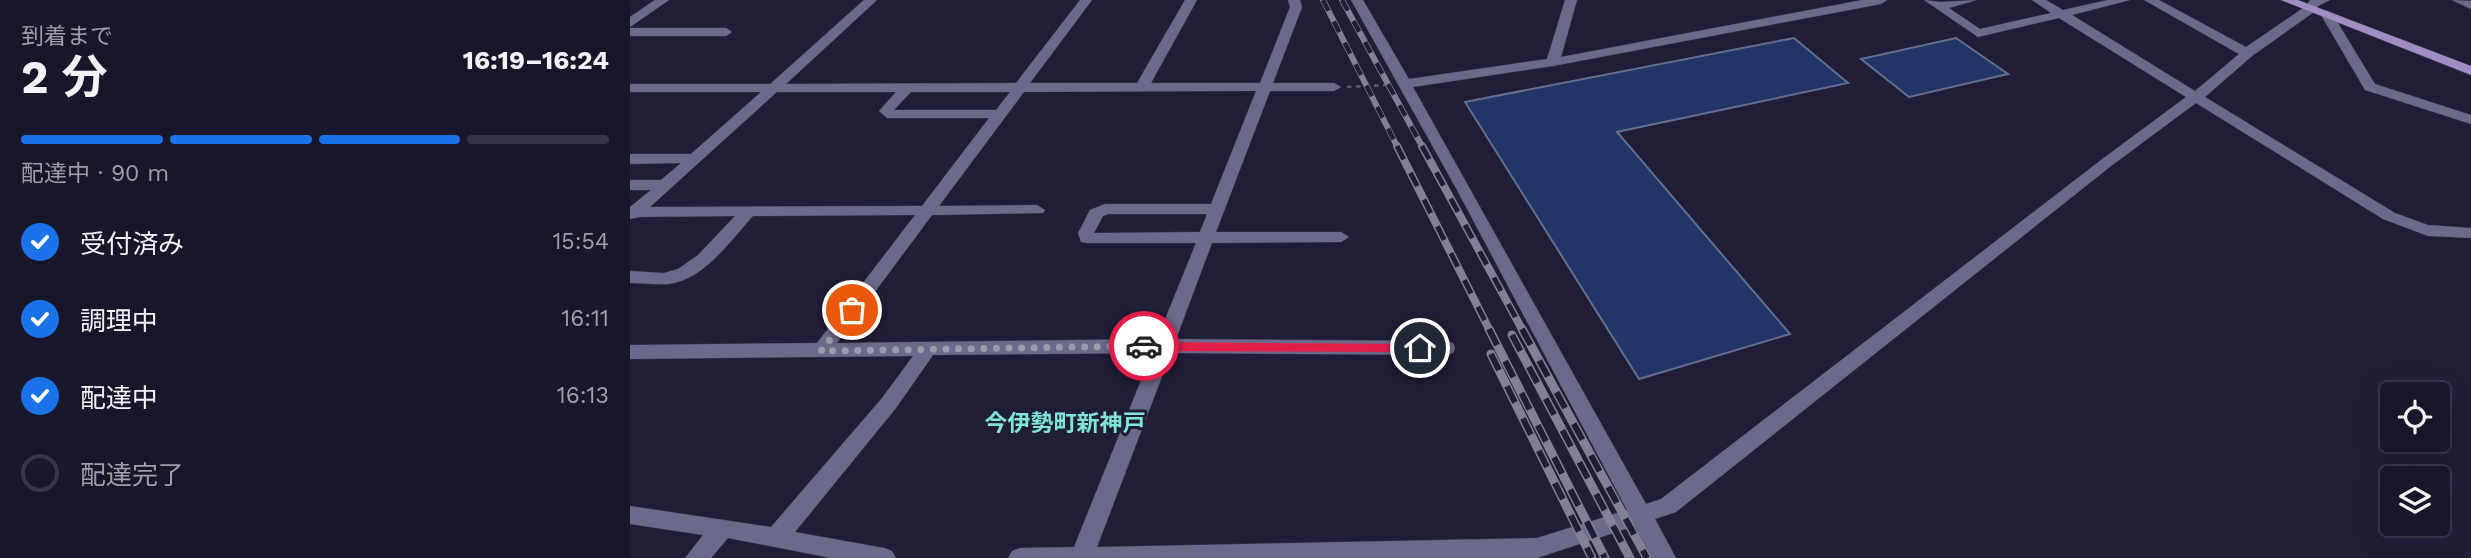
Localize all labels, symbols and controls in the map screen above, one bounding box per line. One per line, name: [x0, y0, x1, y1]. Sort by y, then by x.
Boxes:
text: 到着まで: [21, 23, 113, 50]
text: 16:19–16:24: [463, 45, 609, 75]
text: 2 分: [21, 50, 108, 104]
text: 配達中 · 90 m: [21, 160, 169, 187]
icon: check: [21, 223, 59, 261]
text: 15:54: [552, 228, 609, 255]
text: 受付済み: [80, 229, 184, 259]
pin: [822, 280, 882, 340]
icon: bag: [833, 291, 871, 329]
icon: check: [21, 300, 59, 338]
text: 16:11: [561, 305, 609, 332]
text: 調理中: [80, 306, 158, 336]
courier: [1109, 311, 1179, 381]
pin: [1390, 318, 1450, 378]
icon: car: [1125, 327, 1163, 365]
icon: home: [1401, 329, 1439, 367]
icon: check: [21, 377, 59, 415]
text: 16:13: [557, 382, 609, 409]
map controls: [2380, 382, 2450, 536]
button: locate: [2380, 382, 2450, 452]
text: 配達中: [80, 383, 158, 413]
district label: 今伊勢町新神戸: [985, 410, 1146, 437]
text: 配達完了: [80, 460, 184, 490]
button: layers: [2380, 466, 2450, 536]

